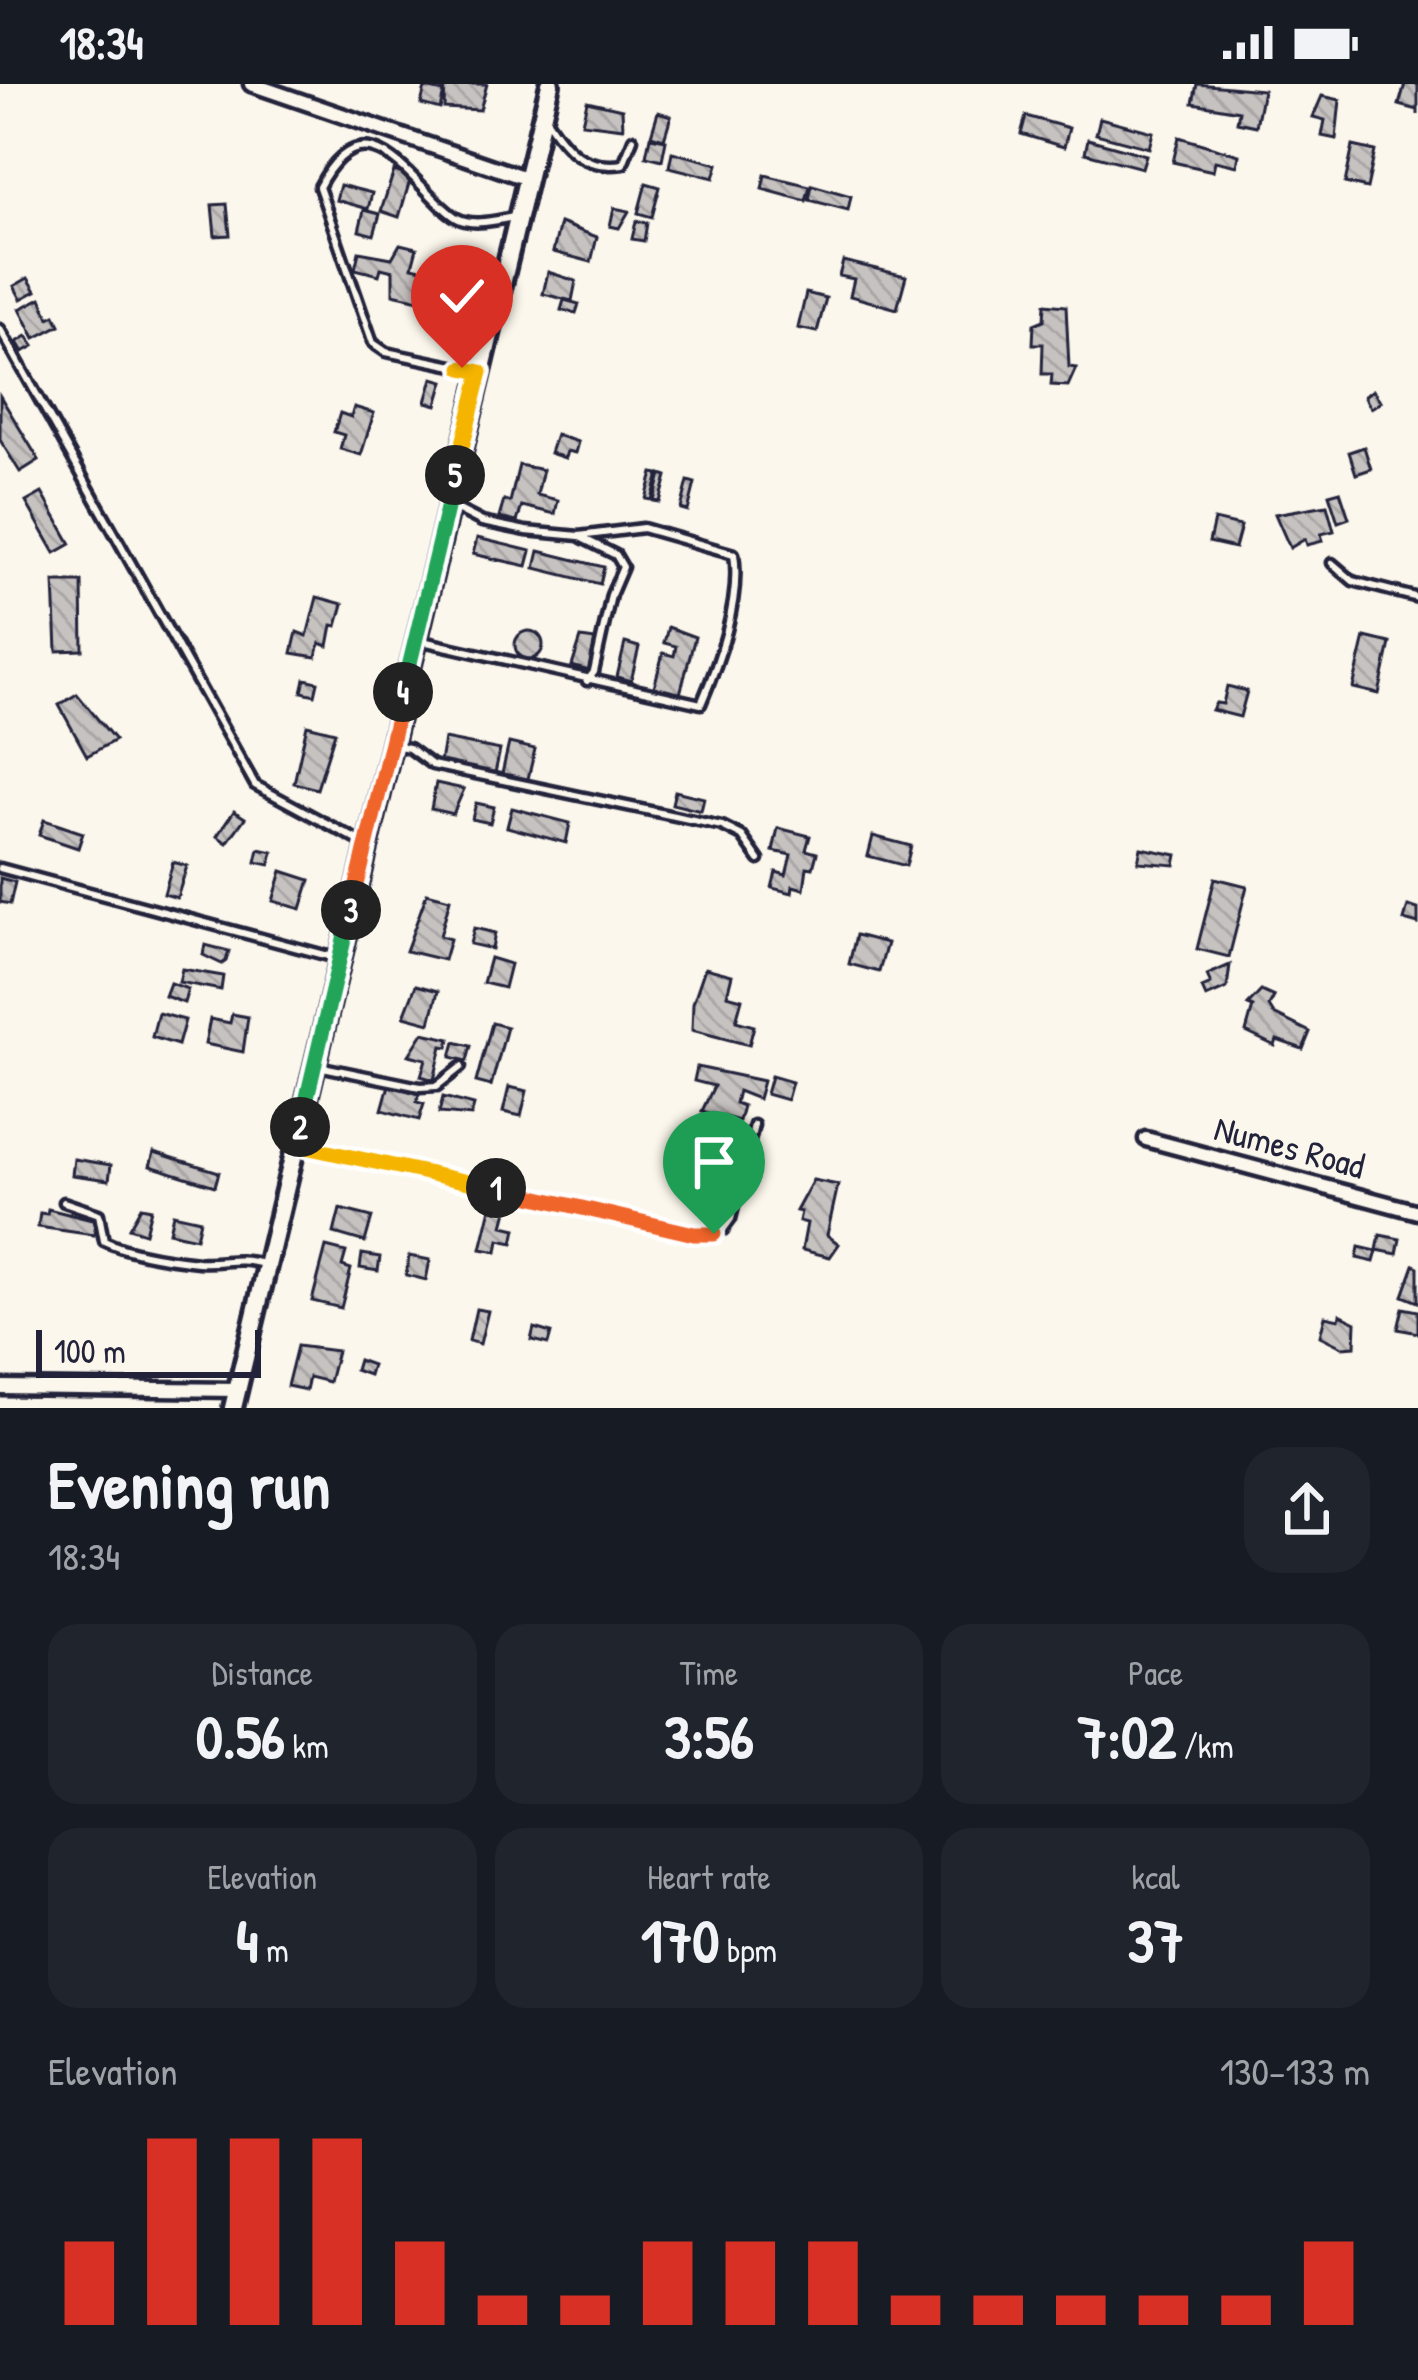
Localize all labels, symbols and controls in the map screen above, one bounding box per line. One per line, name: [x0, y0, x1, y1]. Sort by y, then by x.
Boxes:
text: 18:34: [60, 12, 143, 73]
pin: [411, 245, 513, 368]
icon: check: [429, 263, 495, 329]
pin: 5: [425, 445, 485, 505]
text: 5: [448, 453, 462, 497]
pin: 4: [373, 662, 433, 722]
text: 4: [397, 670, 409, 714]
pin: 3: [321, 880, 381, 940]
text: 3: [344, 888, 358, 932]
pin: 2: [270, 1097, 330, 1157]
street label: Numes Road: [1210, 1102, 1370, 1190]
text: 2: [292, 1105, 308, 1149]
pin: [663, 1111, 765, 1234]
icon: arrive: [681, 1129, 747, 1195]
pin: 1: [466, 1158, 526, 1218]
text: 1: [490, 1166, 502, 1210]
scale bar: [36, 1324, 261, 1377]
text: 100 m: [54, 1329, 126, 1373]
text: Evening run: [48, 1439, 330, 1529]
button: share: [1244, 1447, 1370, 1573]
text: 18:34: [48, 1529, 120, 1582]
text: Distance: [212, 1651, 313, 1695]
text: Time: [680, 1651, 738, 1695]
text: Pace: [1128, 1651, 1183, 1695]
text: 0.56: [196, 1695, 285, 1777]
text: 3:56: [664, 1695, 754, 1777]
text: 7:02: [1078, 1695, 1176, 1777]
text: km: [285, 1724, 329, 1768]
text: /km: [1176, 1724, 1234, 1768]
text: Elevation: [208, 1855, 317, 1899]
text: Heart rate: [647, 1855, 771, 1899]
text: kcal: [1132, 1855, 1180, 1899]
text: 4: [236, 1899, 259, 1981]
text: 170: [641, 1899, 719, 1981]
text: 37: [1127, 1899, 1184, 1981]
text: m: [259, 1928, 289, 1972]
text: bpm: [719, 1928, 777, 1972]
text: Elevation: [48, 2044, 178, 2097]
text: 130–133 m: [1220, 2044, 1370, 2097]

